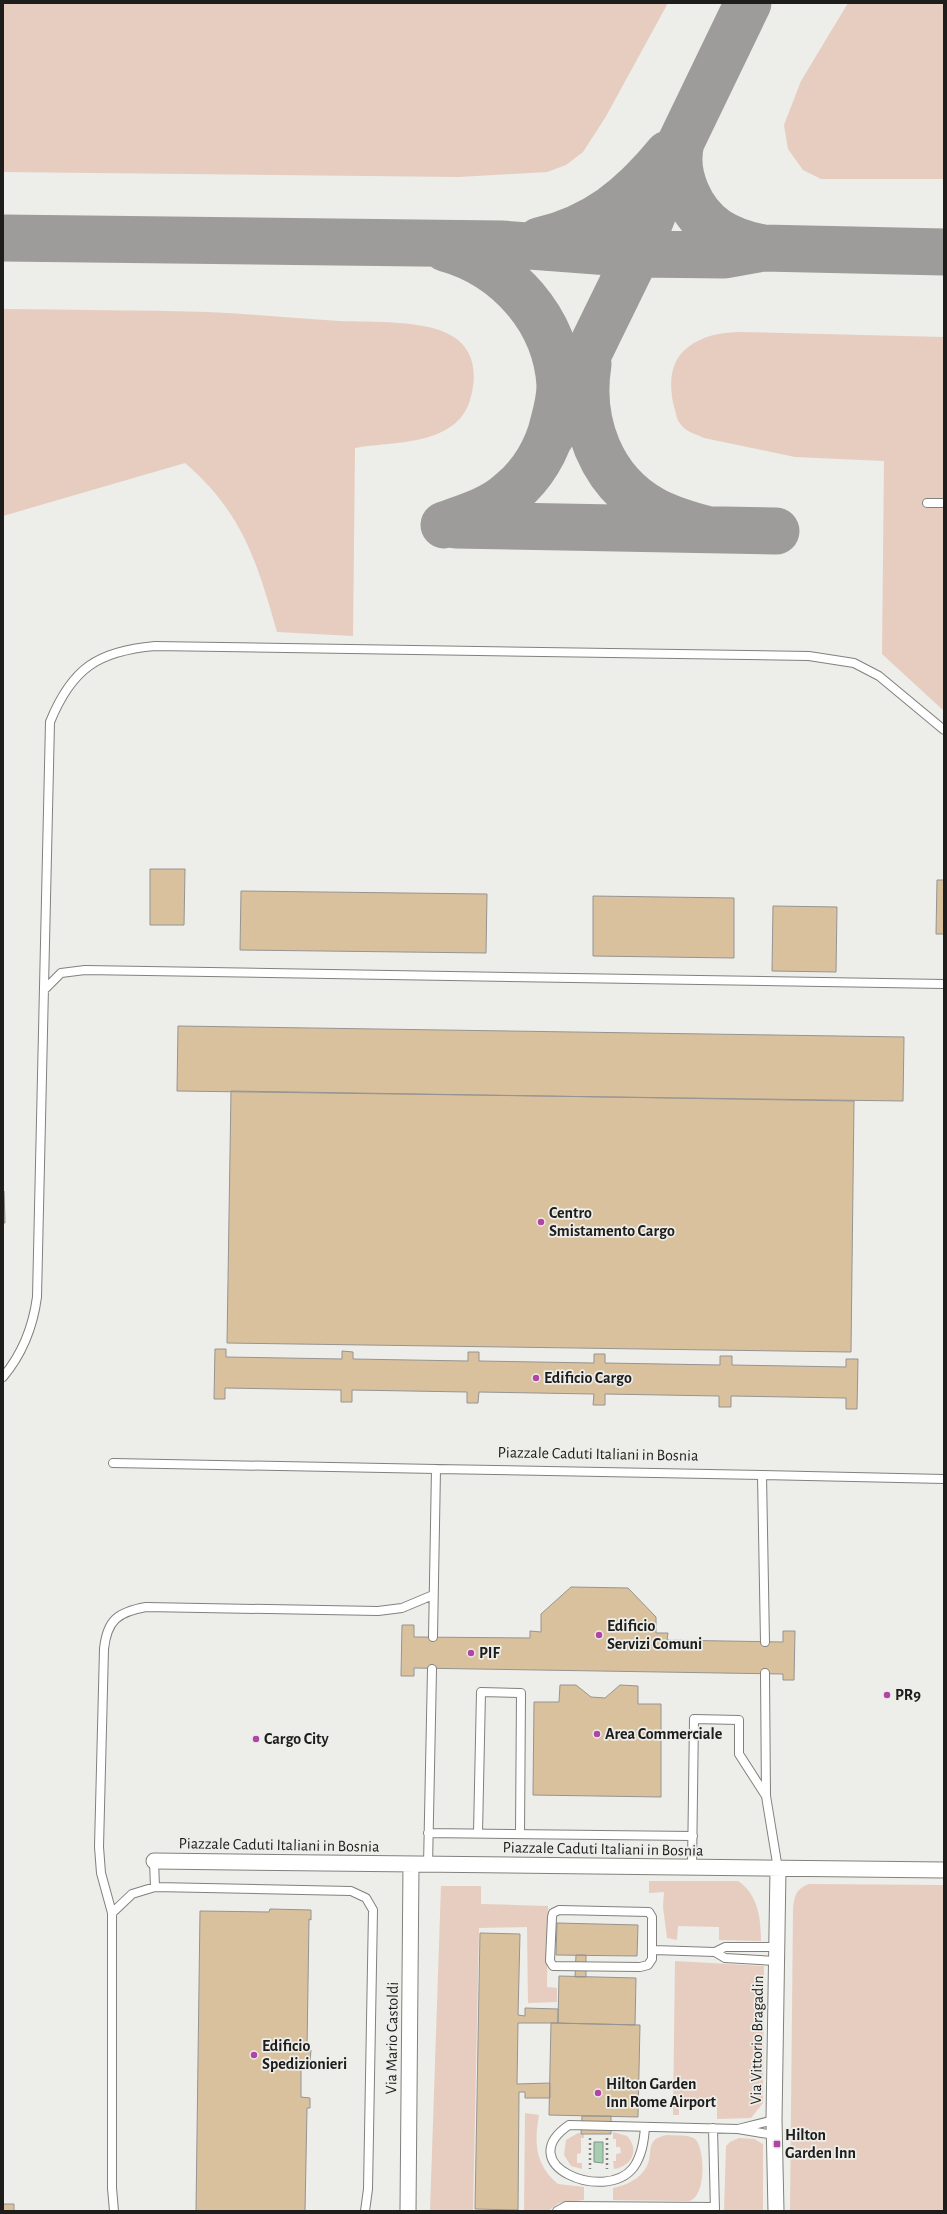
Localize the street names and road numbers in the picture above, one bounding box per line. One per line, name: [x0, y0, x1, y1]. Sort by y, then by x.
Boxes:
street label: Piazzale Caduti Italiani in Bosnia: [497, 1444, 699, 1464]
street label: Piazzale Caduti Italiani in Bosnia: [178, 1835, 380, 1855]
street label: Piazzale Caduti Italiani in Bosnia: [502, 1839, 704, 1859]
street label: Via Vittorio Bragadin: [748, 1975, 766, 2105]
street label: Via Mario Castoldi: [383, 1982, 401, 2094]

